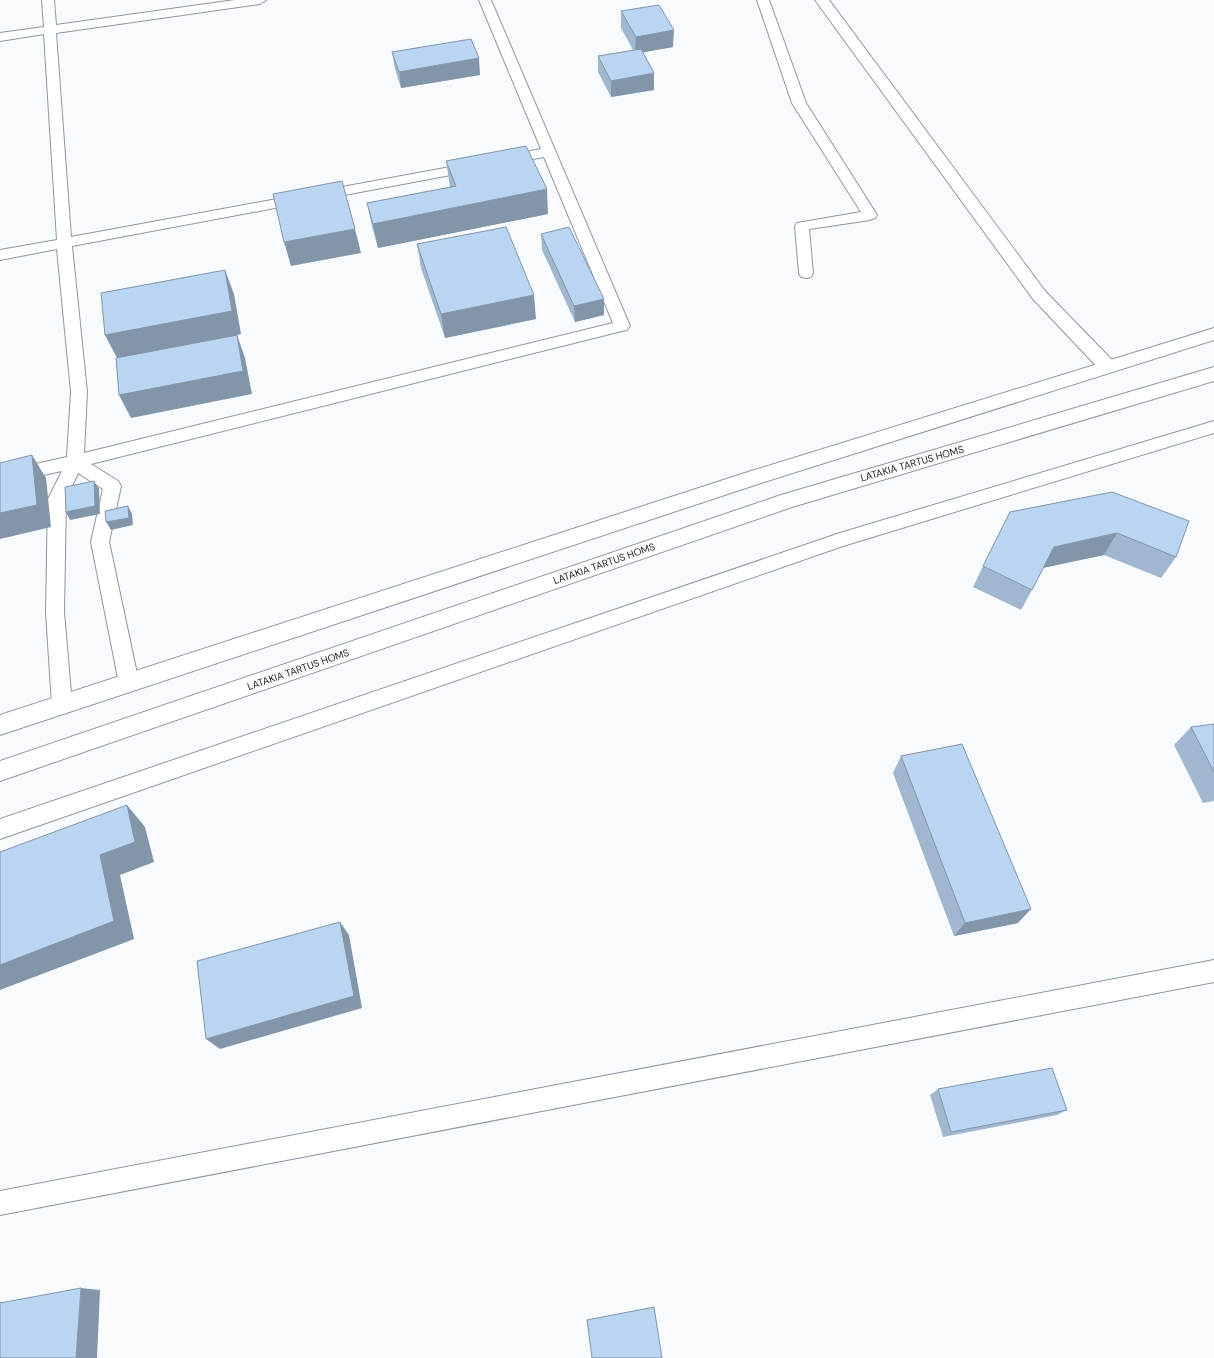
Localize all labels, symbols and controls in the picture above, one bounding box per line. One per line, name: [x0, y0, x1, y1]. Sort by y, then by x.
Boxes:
street label: LATAKIA TARTUS HOMS: [859, 442, 965, 484]
street label: LATAKIA TARTUS HOMS: [552, 540, 657, 587]
street label: LATAKIA TARTUS HOMS: [246, 646, 351, 693]

